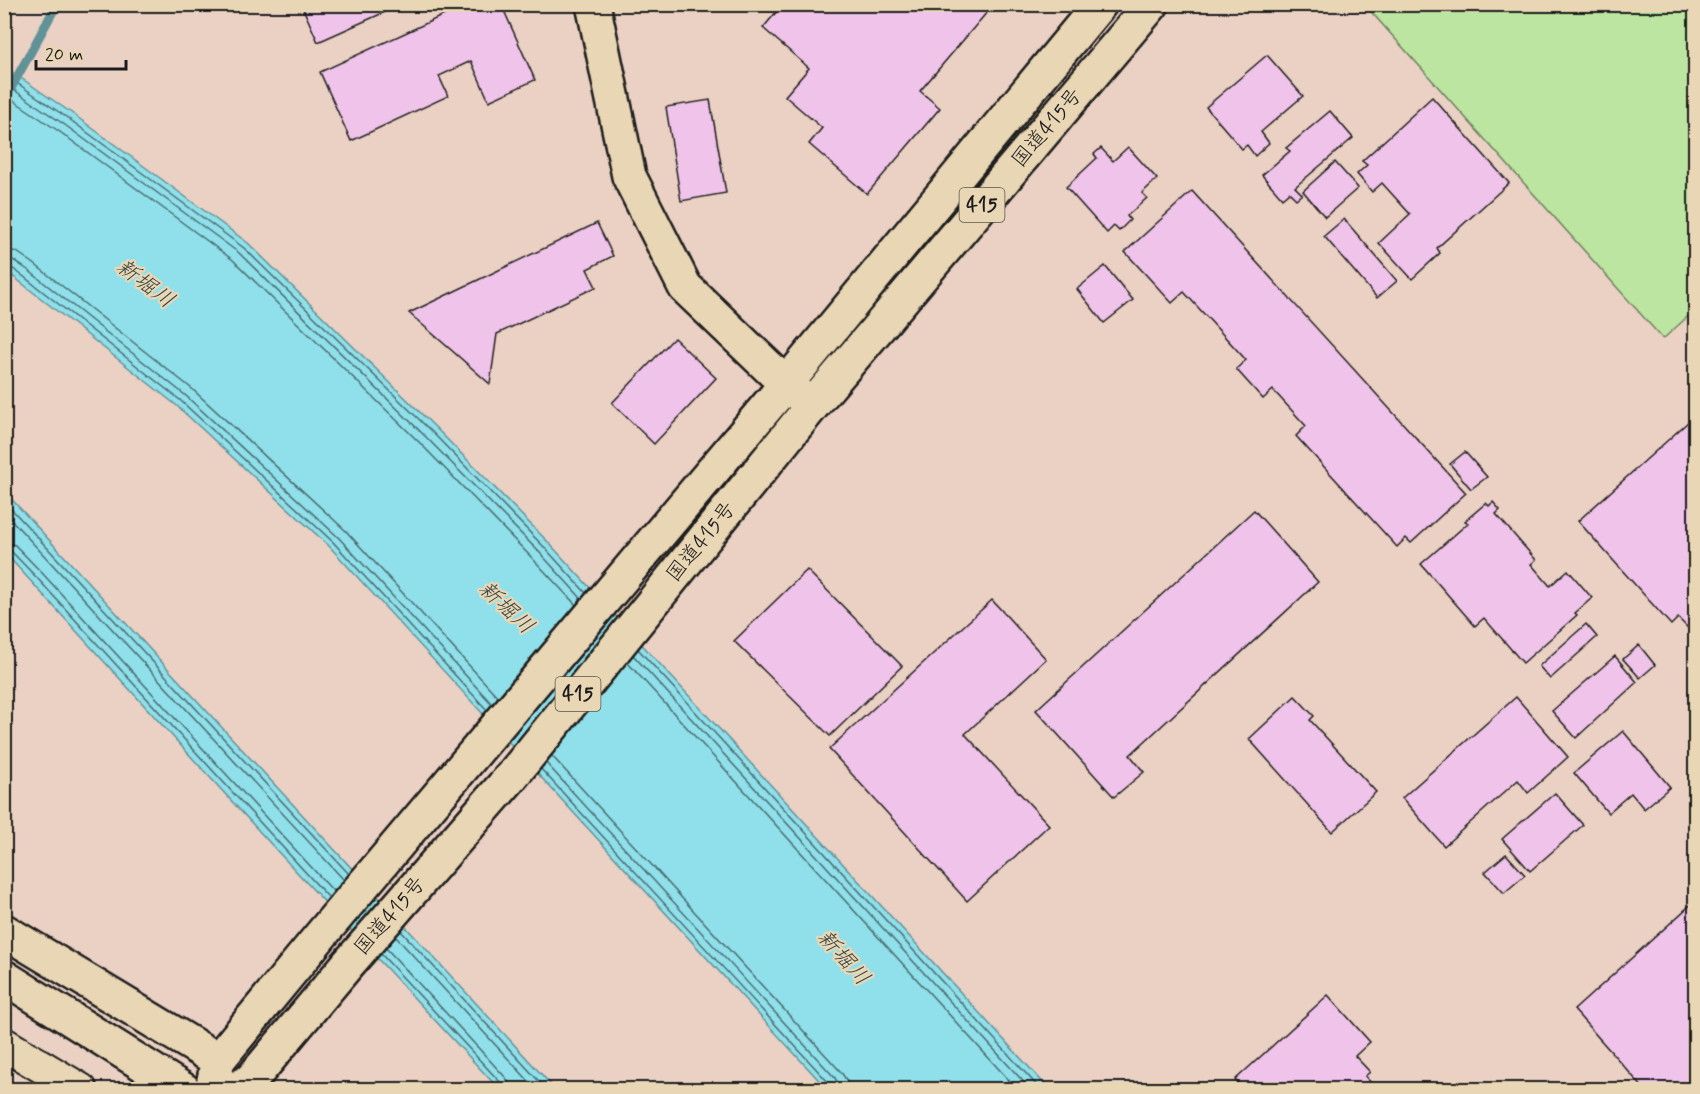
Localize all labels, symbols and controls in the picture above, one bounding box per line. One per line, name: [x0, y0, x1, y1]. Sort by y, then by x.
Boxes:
scale bar: [36, 33, 126, 71]
text: 20 m: [45, 43, 83, 67]
street label: 国道415号: [1005, 82, 1089, 174]
road number: 415: [960, 188, 1004, 222]
water label: 新堀川: [110, 253, 180, 315]
street label: 国道415号: [660, 496, 742, 588]
water label: 新堀川: [472, 575, 540, 641]
road number: 415: [556, 677, 600, 711]
street label: 国道415号: [348, 871, 432, 961]
water label: 新堀川: [811, 924, 875, 992]

